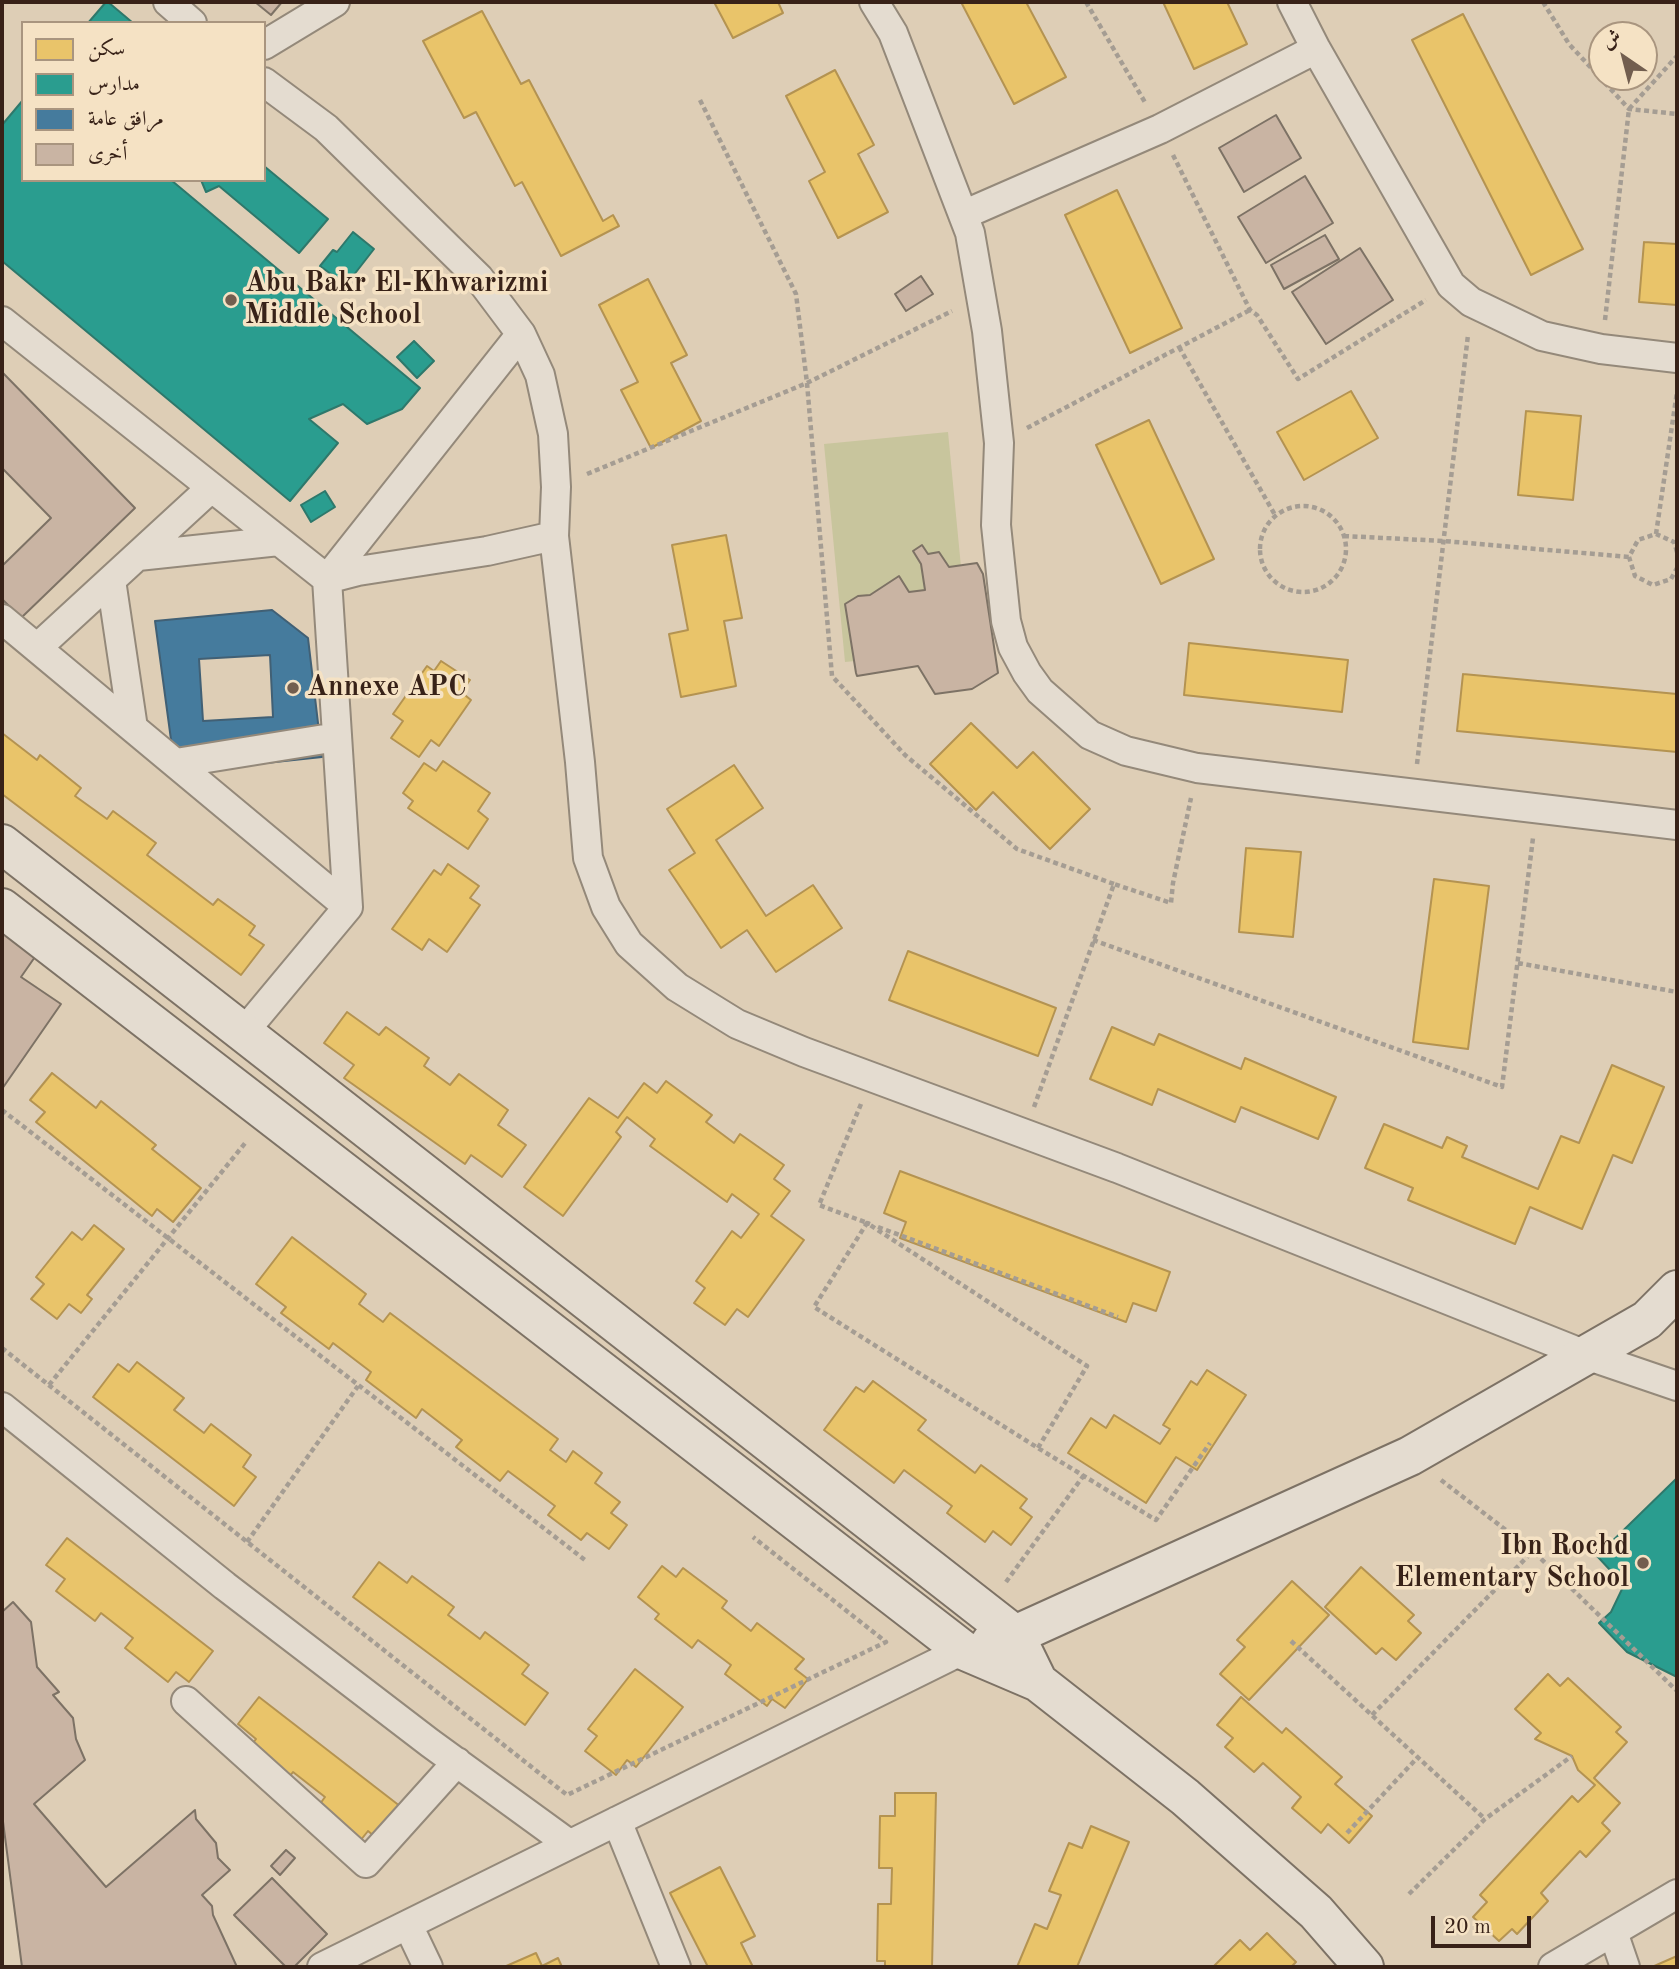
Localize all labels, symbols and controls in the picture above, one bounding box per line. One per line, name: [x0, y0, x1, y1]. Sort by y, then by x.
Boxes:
legend: [21, 21, 266, 182]
north arrow: [1588, 21, 1658, 91]
text: ش: [1599, 27, 1625, 53]
text: سكن: [88, 39, 125, 60]
text: مدارس: [88, 74, 140, 95]
text: مرافق عامة: [88, 109, 164, 130]
text: أخرى: [88, 144, 127, 165]
place label: Abu Bakr El-Khwarizmi Middle School: [245, 267, 548, 333]
marker: Abu Bakr El-Khwarizmi Middle School: [223, 292, 239, 308]
place label: Annexe APC: [307, 671, 466, 705]
marker: Annexe APC: [285, 680, 301, 696]
place label: Ibn Rochd Elementary School: [1395, 1530, 1629, 1596]
marker: Ibn Rochd Elementary School: [1635, 1555, 1651, 1571]
scale bar: [1434, 1902, 1534, 1946]
text: 20 m: [1444, 1917, 1491, 1938]

